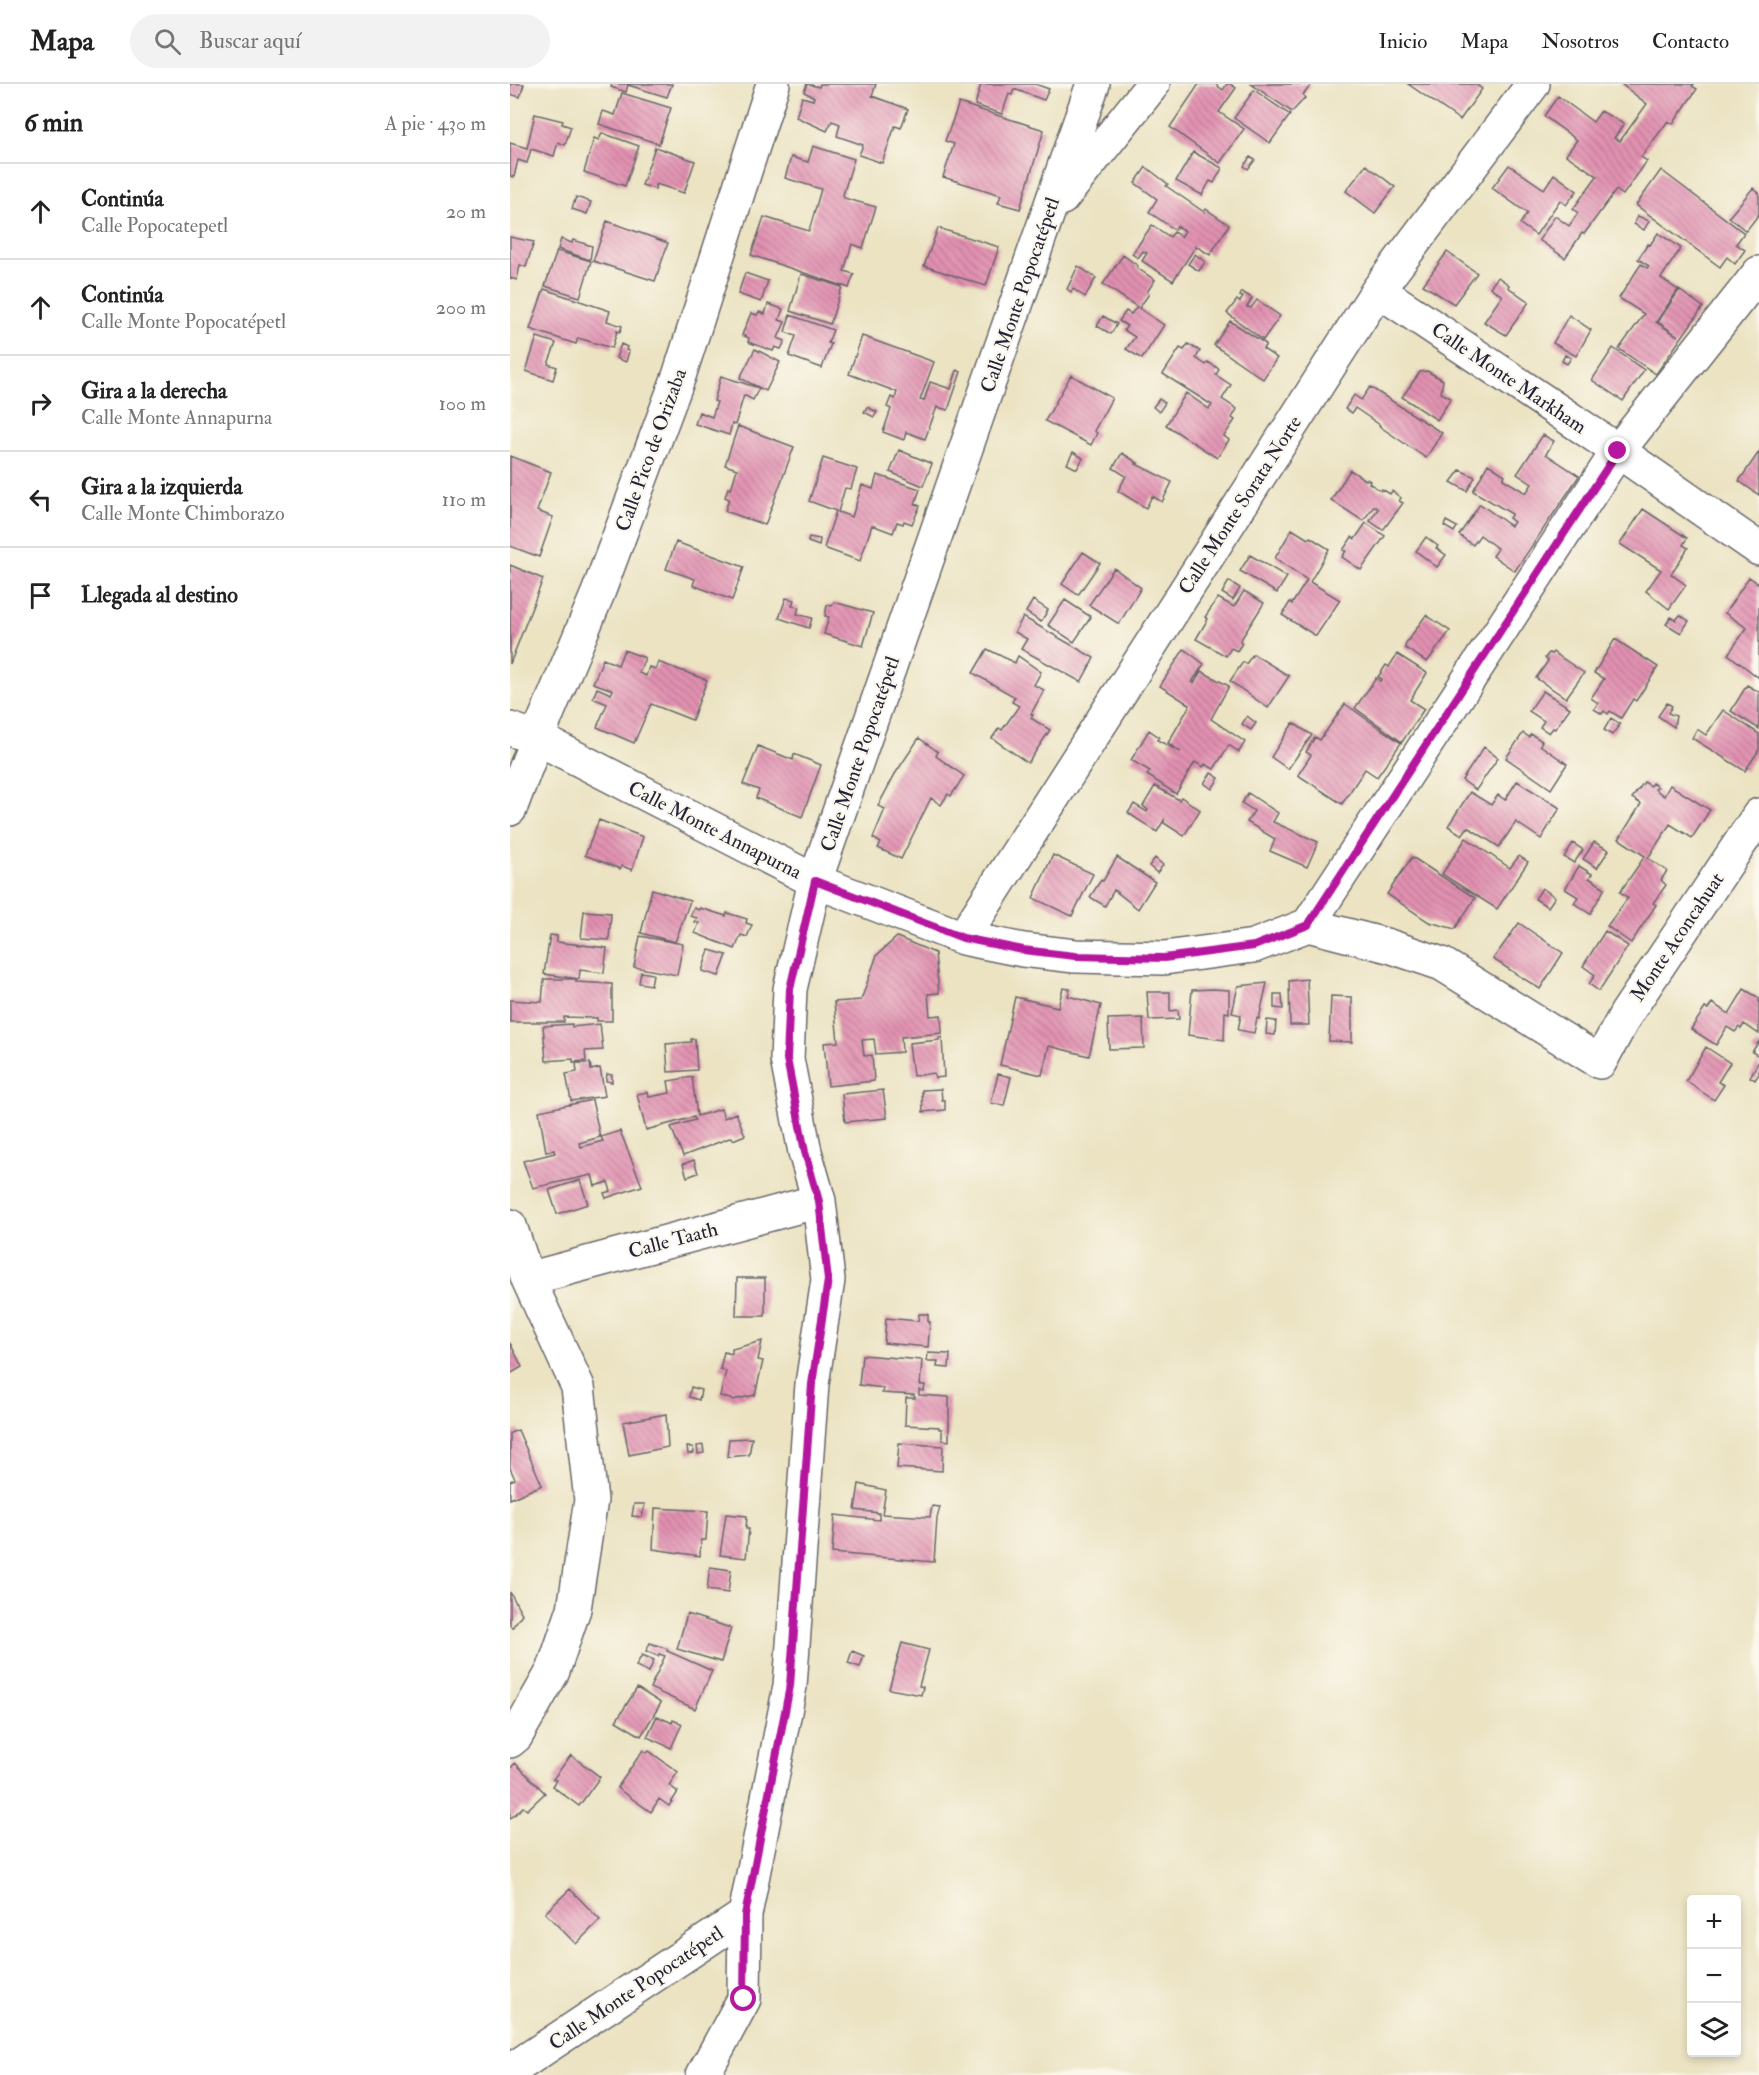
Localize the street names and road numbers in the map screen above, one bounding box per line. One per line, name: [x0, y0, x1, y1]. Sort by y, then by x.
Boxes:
street label: Calle Monte Popocatépetl: [975, 194, 1066, 396]
street label: Calle Monte Markham: [1427, 317, 1592, 439]
street label: Calle Pico de Orizaba: [610, 364, 692, 535]
street label: Calle Monte Sorata Norte: [1173, 411, 1307, 599]
street label: Calle Monte Popocatépetl: [815, 653, 906, 855]
street label: Calle Monte Annapurna: [624, 775, 807, 886]
street label: Monte Aconcahuat: [1625, 867, 1730, 1006]
street label: Calle Taath: [626, 1216, 721, 1264]
street label: Calle Monte Popocatépetl: [544, 1920, 729, 2057]

